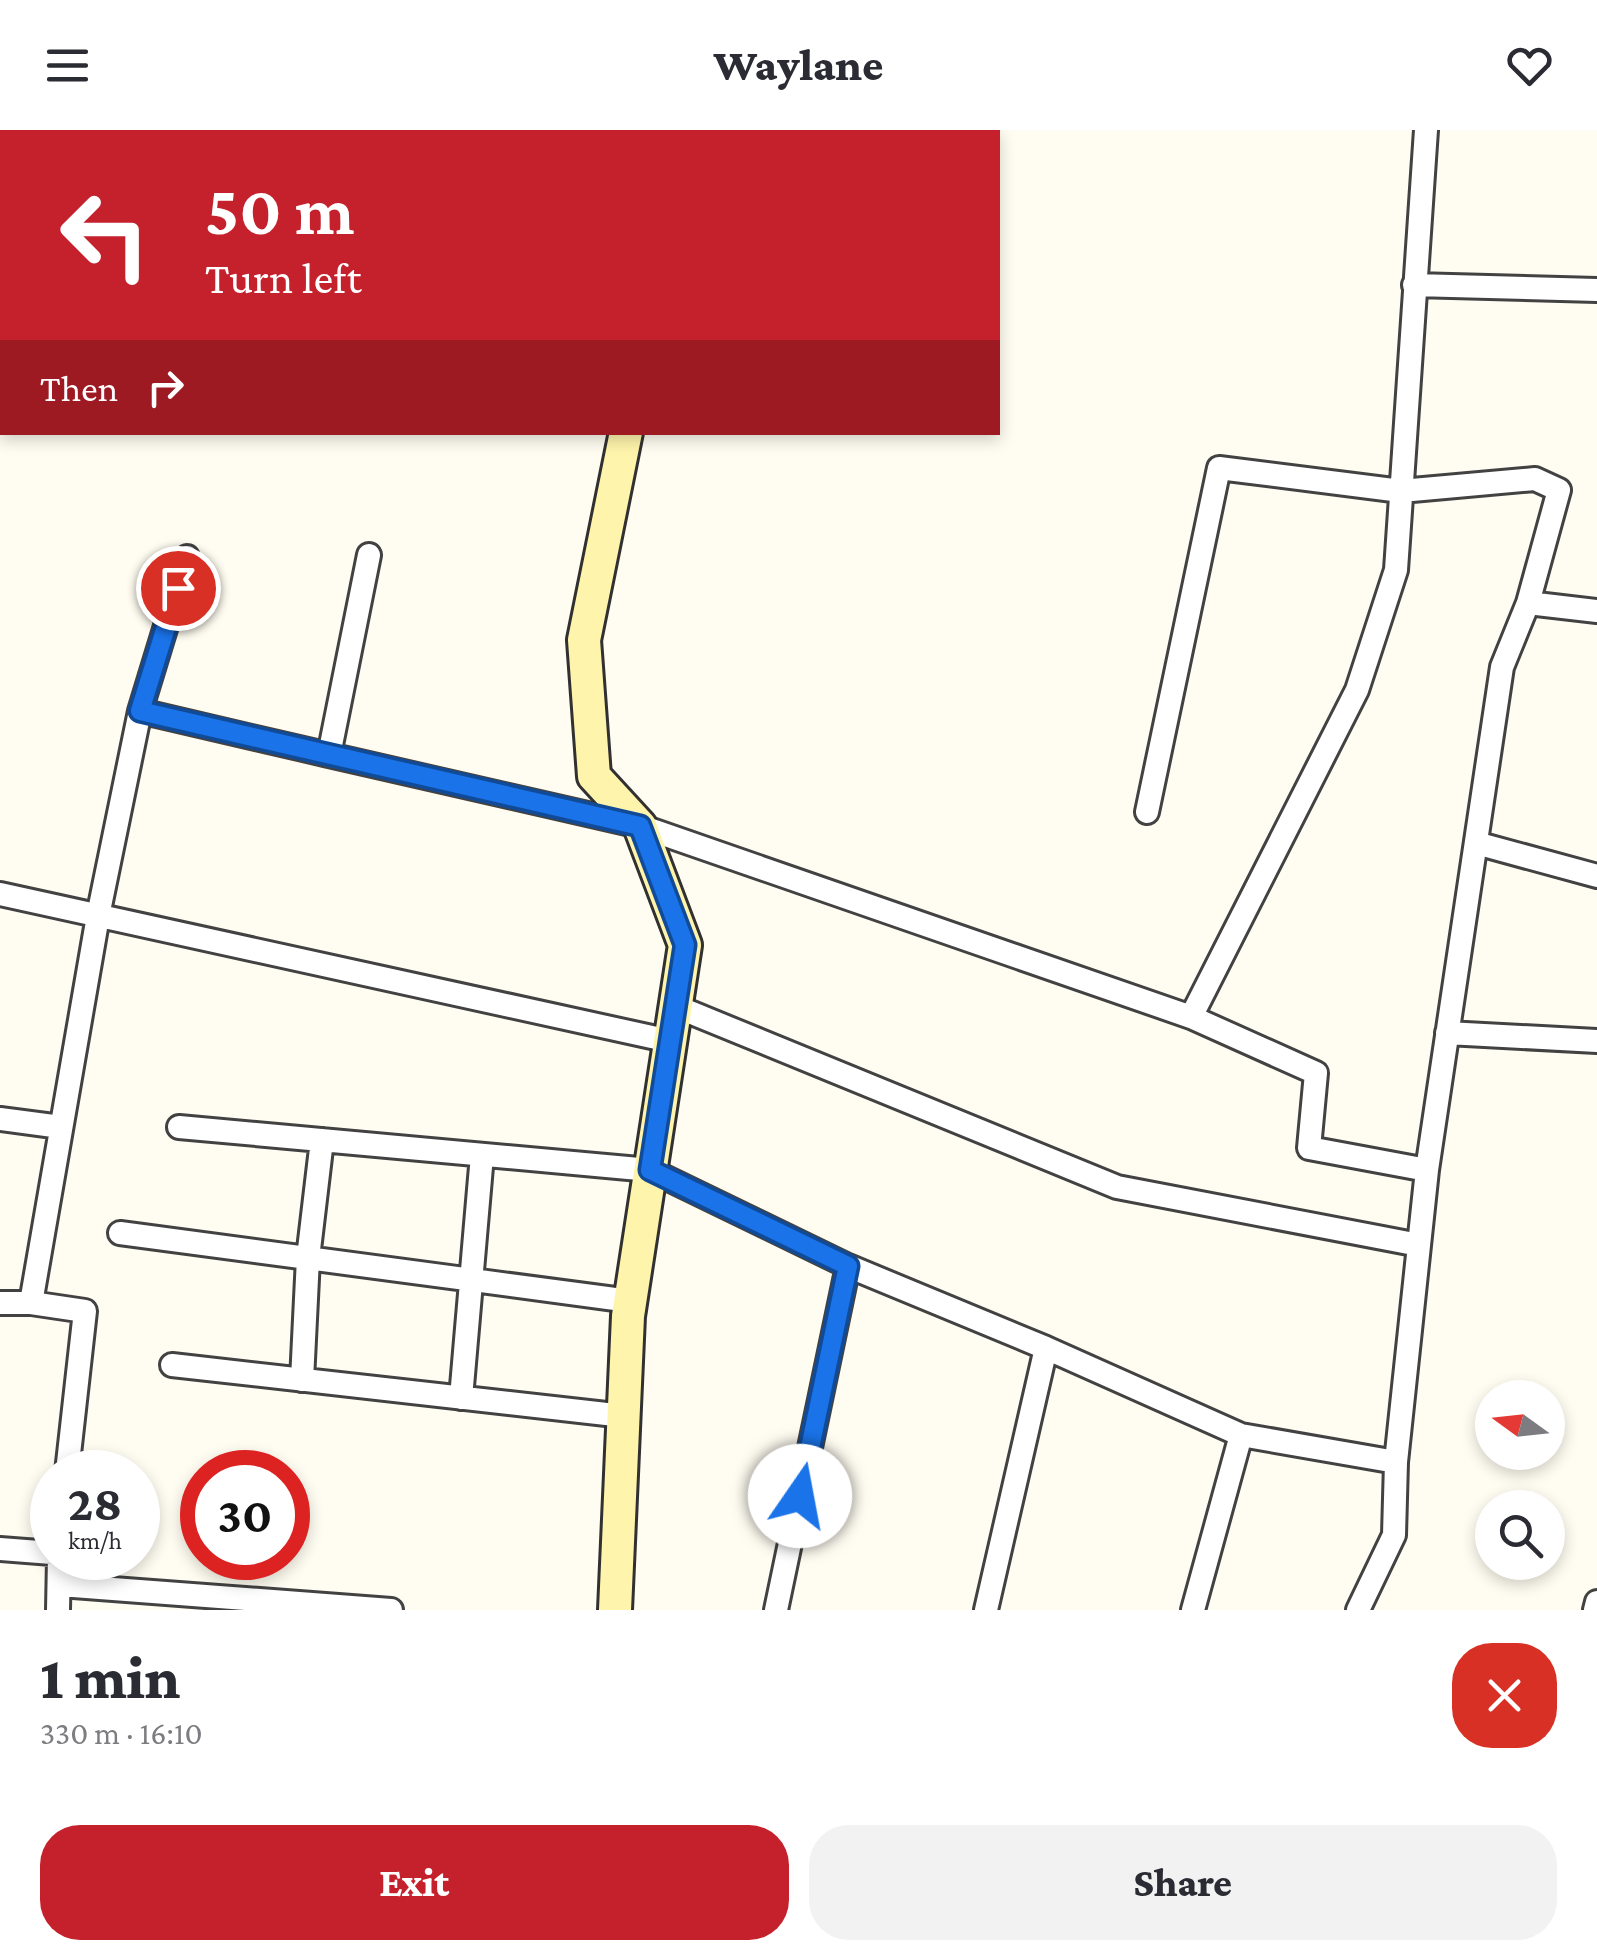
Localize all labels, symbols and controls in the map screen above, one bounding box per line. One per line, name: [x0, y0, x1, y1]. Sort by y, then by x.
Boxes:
icon: menu: [40, 38, 95, 93]
icon: heart: [1502, 38, 1557, 93]
text: Waylane: [714, 40, 883, 90]
icon: left: [40, 170, 170, 300]
text: 50 m: [205, 171, 355, 249]
text: Turn left: [205, 253, 362, 303]
icon: right: [138, 360, 193, 415]
text: Then: [40, 367, 118, 409]
pin: [136, 546, 221, 631]
icon: arrive: [151, 561, 206, 616]
north arrow: [1475, 1380, 1565, 1470]
map controls: [1475, 1380, 1565, 1580]
position arrow: [748, 1444, 852, 1548]
speed limit sign: 30: [180, 1450, 310, 1580]
text: 28: [68, 1475, 122, 1531]
button: search: [1475, 1490, 1565, 1580]
text: km/h: [68, 1527, 122, 1554]
button: close: [1452, 1643, 1557, 1748]
text: 1 min: [40, 1644, 180, 1711]
text: 330 m · 16:10: [40, 1715, 203, 1751]
button: Exit: [40, 1825, 789, 1940]
button: Share: [809, 1825, 1557, 1940]

